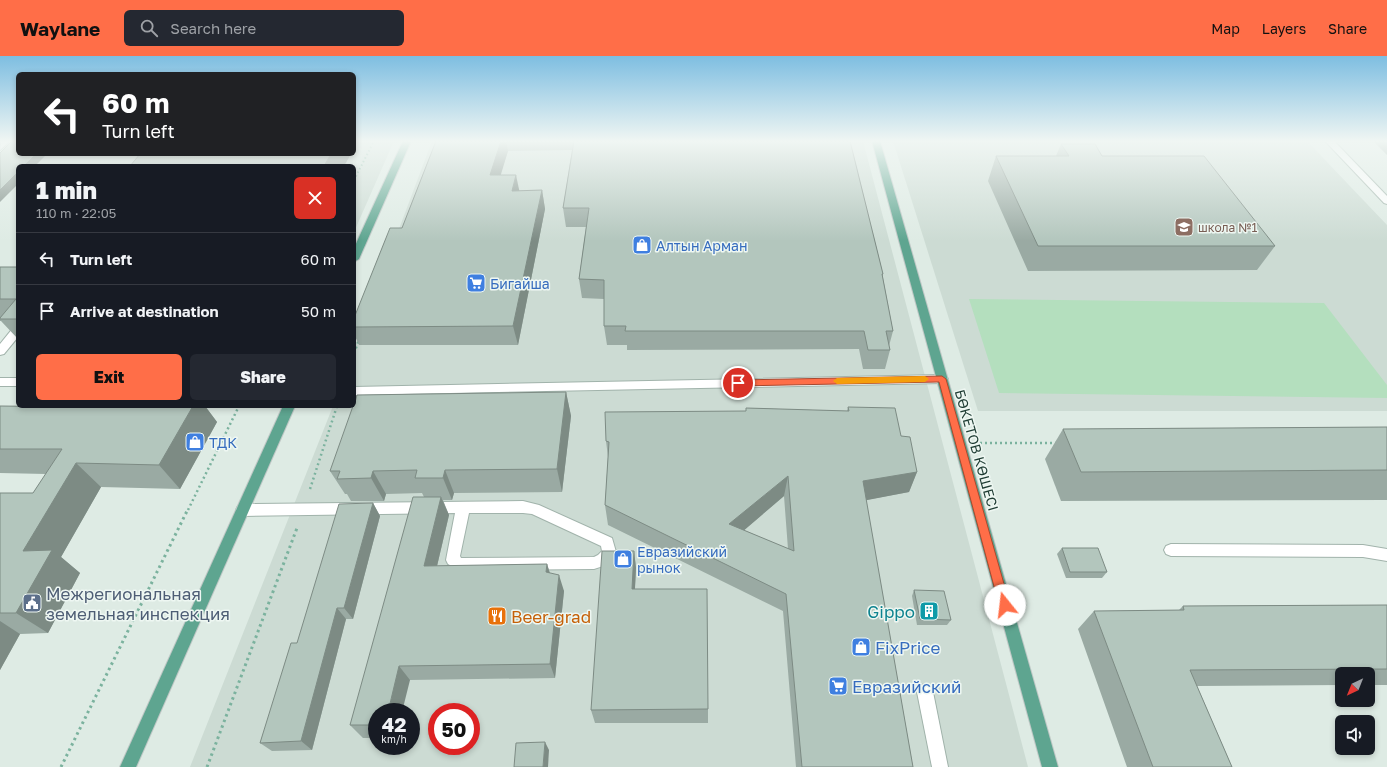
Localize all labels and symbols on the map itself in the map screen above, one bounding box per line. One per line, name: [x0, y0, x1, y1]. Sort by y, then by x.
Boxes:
school or university icon: школа №1: [1173, 216, 1195, 238]
place label: школа №1: [1198, 220, 1257, 235]
shop icon: Алтын Арман: [631, 234, 653, 256]
place label: Алтын Арман: [656, 237, 748, 254]
supermarket icon: Бигайша: [465, 272, 487, 294]
place label: Бигайша: [490, 275, 550, 292]
pin: [721, 366, 755, 400]
street label: БӨКЕТОВ КӨШЕСІ: [952, 387, 1002, 513]
shop icon: ТДК: [184, 431, 206, 453]
place label: ТДК: [209, 434, 237, 451]
place label: Евразийский рынок: [637, 543, 727, 576]
shop icon: Евразийский рынок: [612, 548, 634, 570]
place label: Межрегиональная земельная инспекция: [46, 583, 230, 624]
position arrow: [984, 584, 1026, 626]
public building icon: Межрегиональная земельная инспекция: [21, 592, 43, 614]
building icon: Gippo: [918, 600, 940, 622]
place label: Gippo: [867, 601, 915, 622]
restaurant icon: Beer-grad: [486, 605, 508, 627]
place label: Beer-grad: [511, 606, 591, 627]
shop icon: FixPrice: [850, 636, 872, 658]
place label: FixPrice: [875, 637, 941, 658]
north arrow: [1335, 667, 1375, 707]
supermarket icon: Евразийский: [827, 675, 849, 697]
place label: Евразийский: [852, 676, 961, 697]
speed limit sign: 50: [428, 703, 480, 755]

